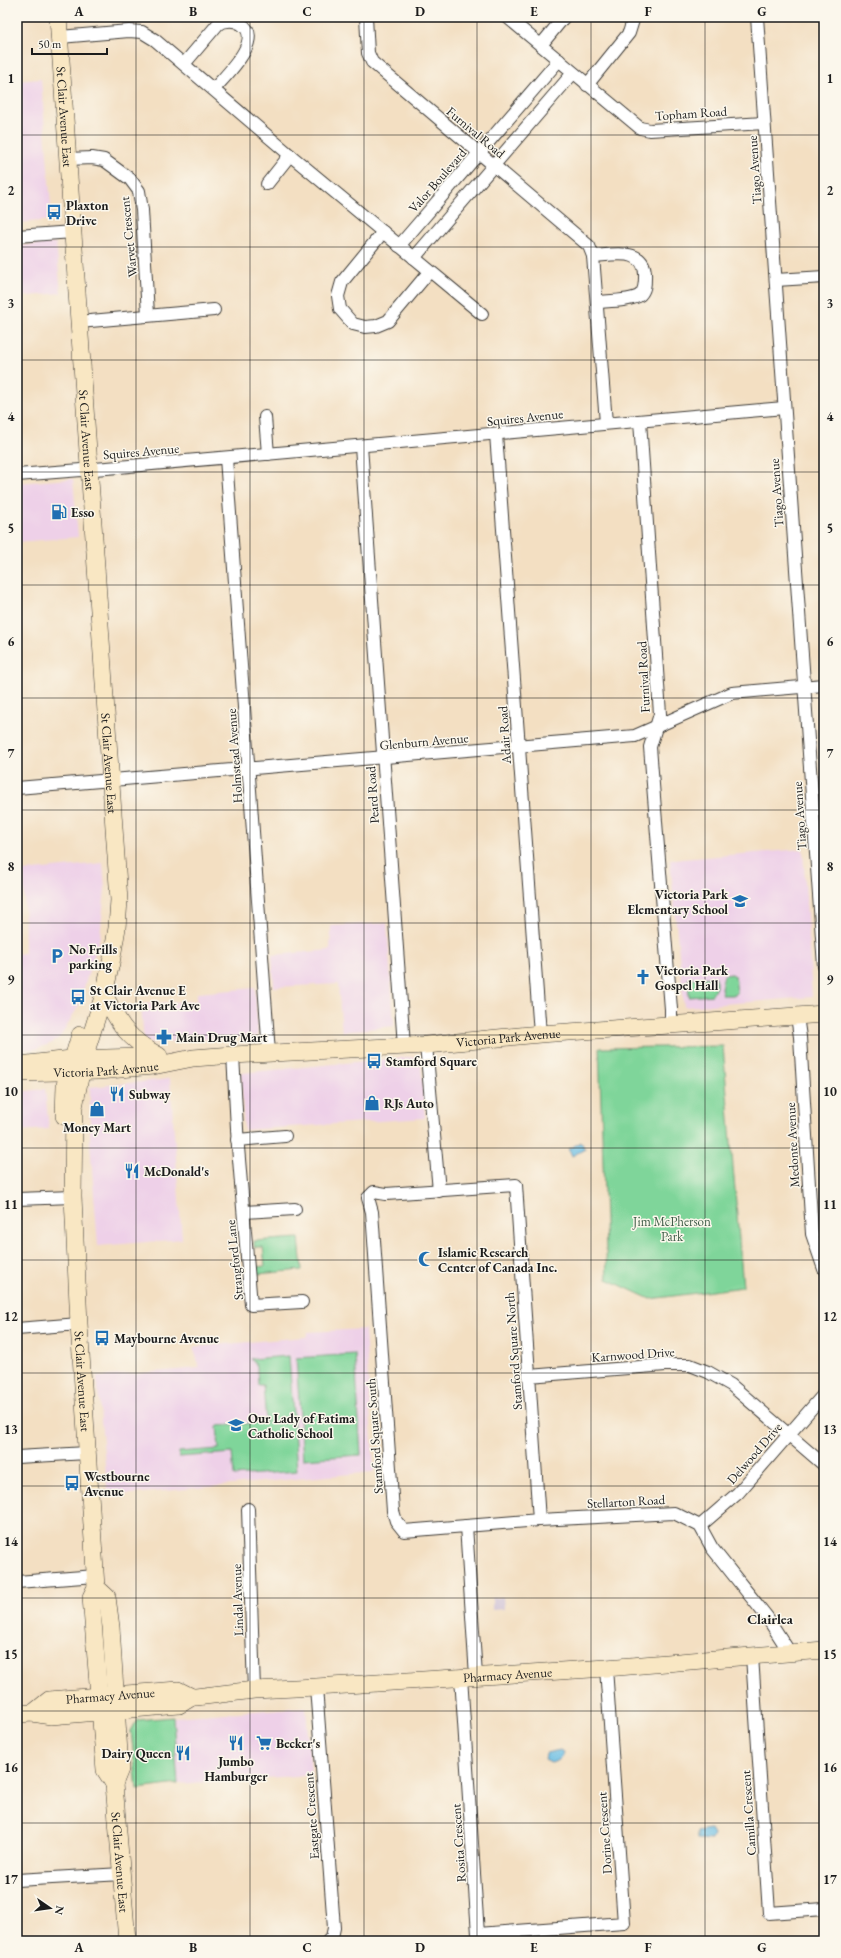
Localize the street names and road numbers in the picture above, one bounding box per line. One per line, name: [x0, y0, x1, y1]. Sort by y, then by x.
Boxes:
street label: St Clair Avenue East: [52, 66, 76, 168]
street label: Topham Road: [654, 102, 728, 124]
street label: Furnival Road: [443, 103, 509, 162]
street label: Tiago Avenue: [744, 135, 765, 205]
street label: Valor Boulevard: [405, 144, 470, 216]
street label: Warvet Crescent: [116, 196, 141, 278]
street label: St Clair Avenue East: [75, 389, 99, 491]
street label: Squires Avenue: [486, 405, 564, 430]
street label: Squires Avenue: [102, 440, 180, 463]
street label: Tiago Avenue: [766, 458, 787, 528]
street label: Furnival Road: [633, 640, 654, 713]
street label: Adair Road: [494, 705, 515, 766]
street label: Holmstead Avenue: [223, 708, 246, 804]
street label: St Clair Avenue East: [97, 712, 121, 814]
street label: Glenburn Avenue: [379, 729, 469, 754]
street label: Peard Road: [362, 765, 383, 824]
street label: Tiago Avenue: [789, 781, 810, 851]
street label: Victoria Park Avenue: [455, 1025, 561, 1051]
street label: Victoria Park Avenue: [53, 1057, 160, 1081]
street label: Medonte Avenue: [782, 1102, 803, 1188]
street label: Strangford Lane: [222, 1219, 247, 1301]
street label: Stamford Square North: [501, 1291, 526, 1410]
street label: St Clair Avenue East: [70, 1330, 94, 1432]
street label: Karnwood Drive: [591, 1343, 675, 1366]
street label: Stamford Square South: [362, 1377, 387, 1495]
street label: Delwood Drive: [723, 1419, 786, 1488]
street label: Stellarton Road: [587, 1491, 666, 1512]
street label: Lindal Avenue: [228, 1563, 247, 1636]
street label: Pharmacy Avenue: [462, 1664, 553, 1686]
street label: Pharmacy Avenue: [65, 1684, 155, 1708]
street label: Camilla Crescent: [737, 1770, 760, 1856]
street label: Eastgate Crescent: [300, 1772, 323, 1860]
street label: Dorine Crescent: [593, 1791, 616, 1875]
street label: Rosita Crescent: [447, 1803, 470, 1883]
street label: St Clair Avenue East: [107, 1811, 133, 1913]

